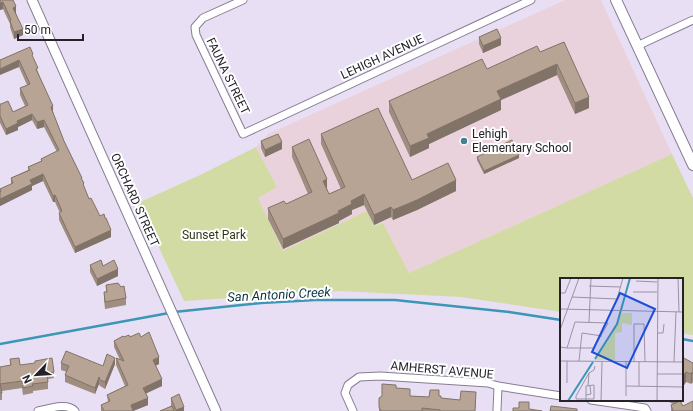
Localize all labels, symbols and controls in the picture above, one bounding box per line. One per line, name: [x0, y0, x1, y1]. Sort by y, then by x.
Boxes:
scale bar: [18, 16, 83, 42]
text: 50 m: [24, 23, 51, 37]
street label: LEHIGH AVENUE: [338, 32, 426, 82]
street label: FAUNA STREET: [203, 36, 253, 116]
place label: Lehigh Elementary School: [472, 127, 572, 155]
marker: Lehigh Elementary School: [459, 136, 469, 146]
street label: ORCHARD STREET: [108, 151, 162, 249]
park label: Sunset Park: [182, 228, 247, 242]
inset map: [560, 278, 683, 401]
water label: San Antonio Creek: [227, 284, 332, 305]
north arrow: [16, 355, 56, 395]
street label: AMHERST AVENUE: [390, 359, 494, 381]
text: N: [20, 373, 35, 385]

